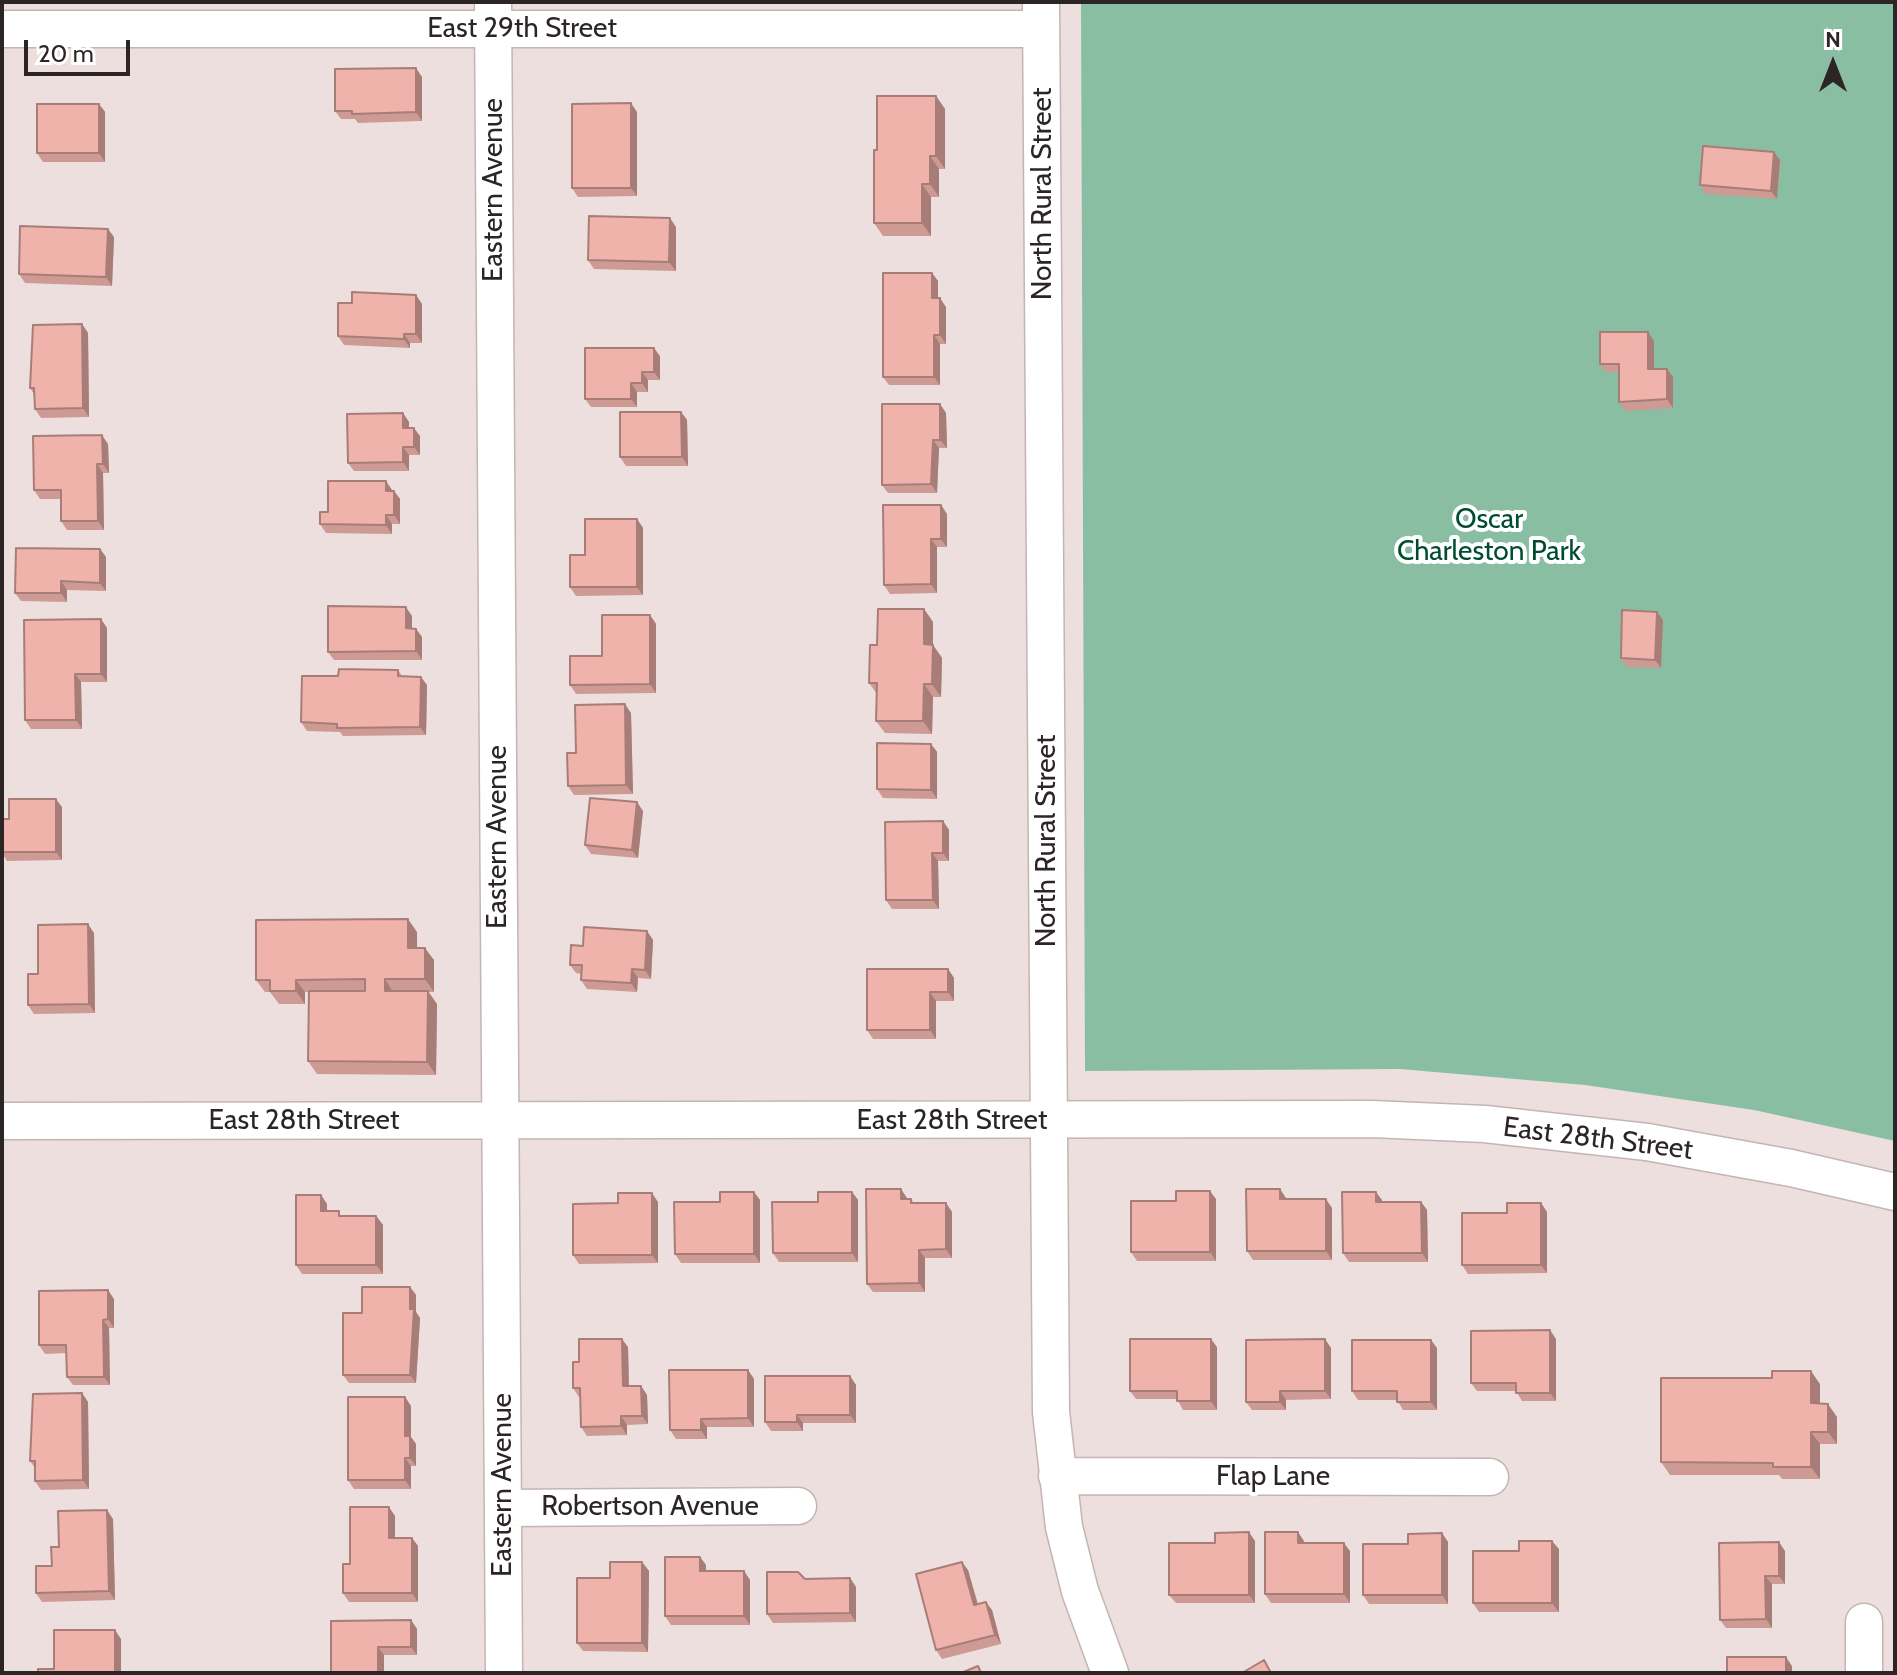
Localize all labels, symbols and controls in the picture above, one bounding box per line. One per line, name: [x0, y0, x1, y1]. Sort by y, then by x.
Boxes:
street label: East 29th Street: [427, 12, 617, 46]
scale bar: [28, 24, 134, 74]
north arrow: [1793, 24, 1873, 104]
text: N: [1825, 26, 1841, 53]
text: 20 m: [38, 39, 94, 68]
street label: North Rural Street: [1026, 88, 1060, 300]
street label: Eastern Avenue: [477, 98, 511, 282]
park label: Oscar Charleston Park: [1397, 503, 1581, 569]
street label: North Rural Street: [1030, 735, 1064, 947]
street label: Eastern Avenue: [481, 745, 515, 929]
street label: East 28th Street: [209, 1104, 399, 1138]
street label: East 28th Street: [857, 1104, 1047, 1138]
street label: East 28th Street: [1501, 1111, 1695, 1167]
street label: Eastern Avenue: [486, 1393, 520, 1577]
street label: Flap Lane: [1216, 1460, 1330, 1494]
street label: Robertson Avenue: [541, 1490, 759, 1524]

